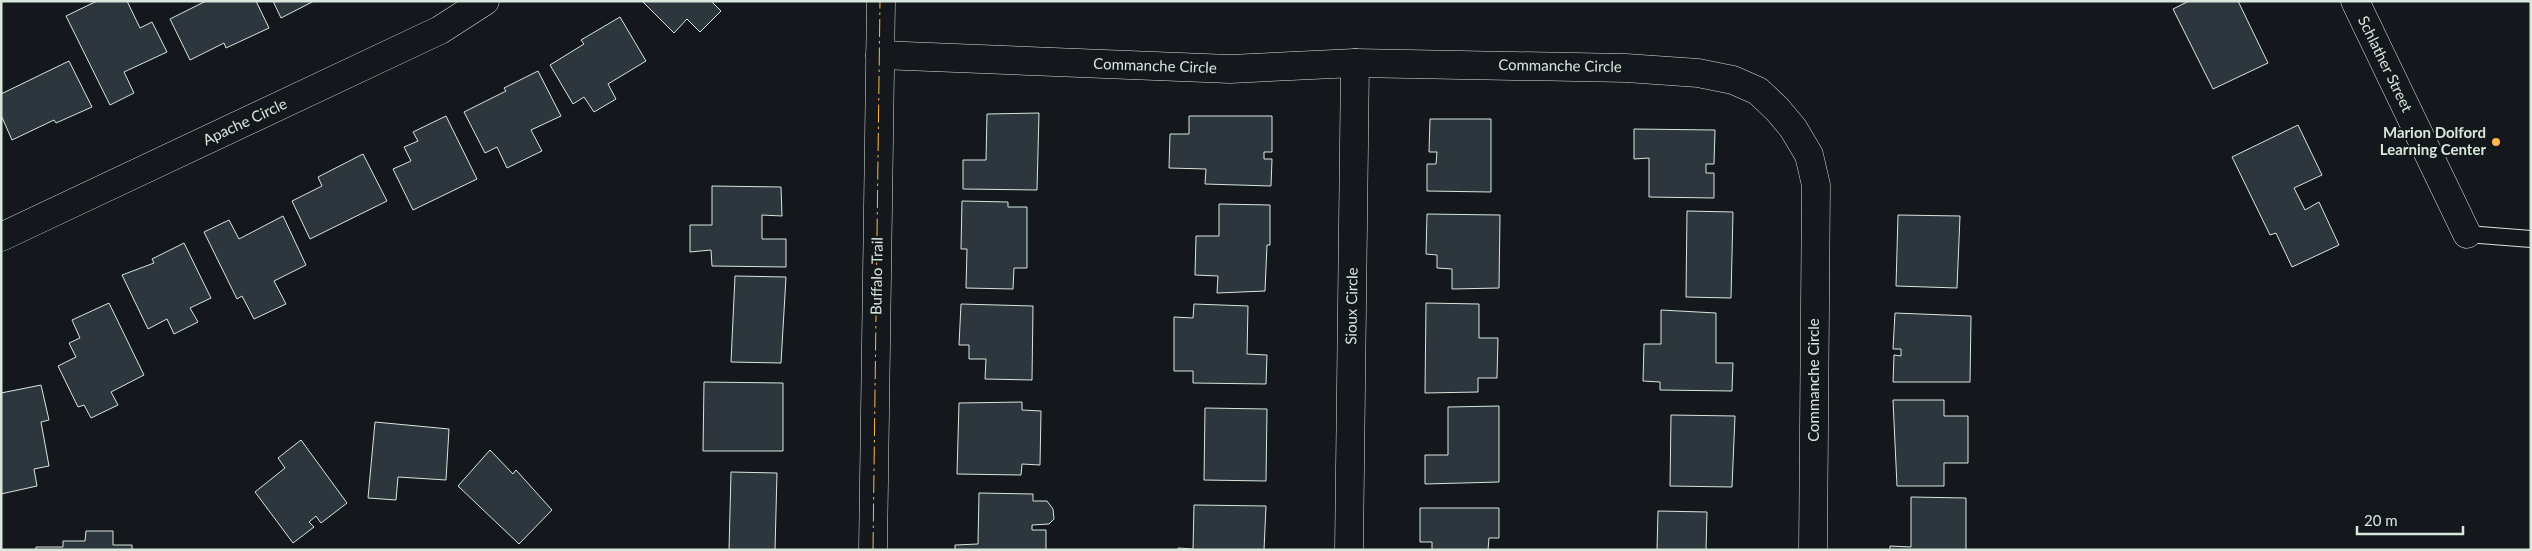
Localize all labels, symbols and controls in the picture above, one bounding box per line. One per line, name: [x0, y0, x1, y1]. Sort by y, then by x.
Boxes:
street label: Schlather Street: [2355, 13, 2417, 115]
street label: Commanche Circle: [1093, 54, 1217, 76]
street label: Commanche Circle: [1498, 55, 1622, 75]
street label: Apache Circle: [200, 94, 290, 148]
place label: Marion Dolford Learning Center: [2380, 123, 2486, 158]
marker: Marion Dolford Learning Center: [2490, 136, 2502, 148]
street label: Buffalo Trail: [866, 237, 886, 315]
street label: Sioux Circle: [1341, 267, 1361, 345]
street label: Commanche Circle: [1804, 318, 1822, 442]
scale bar: [2357, 504, 2463, 536]
text: 20 m: [2364, 511, 2398, 529]

